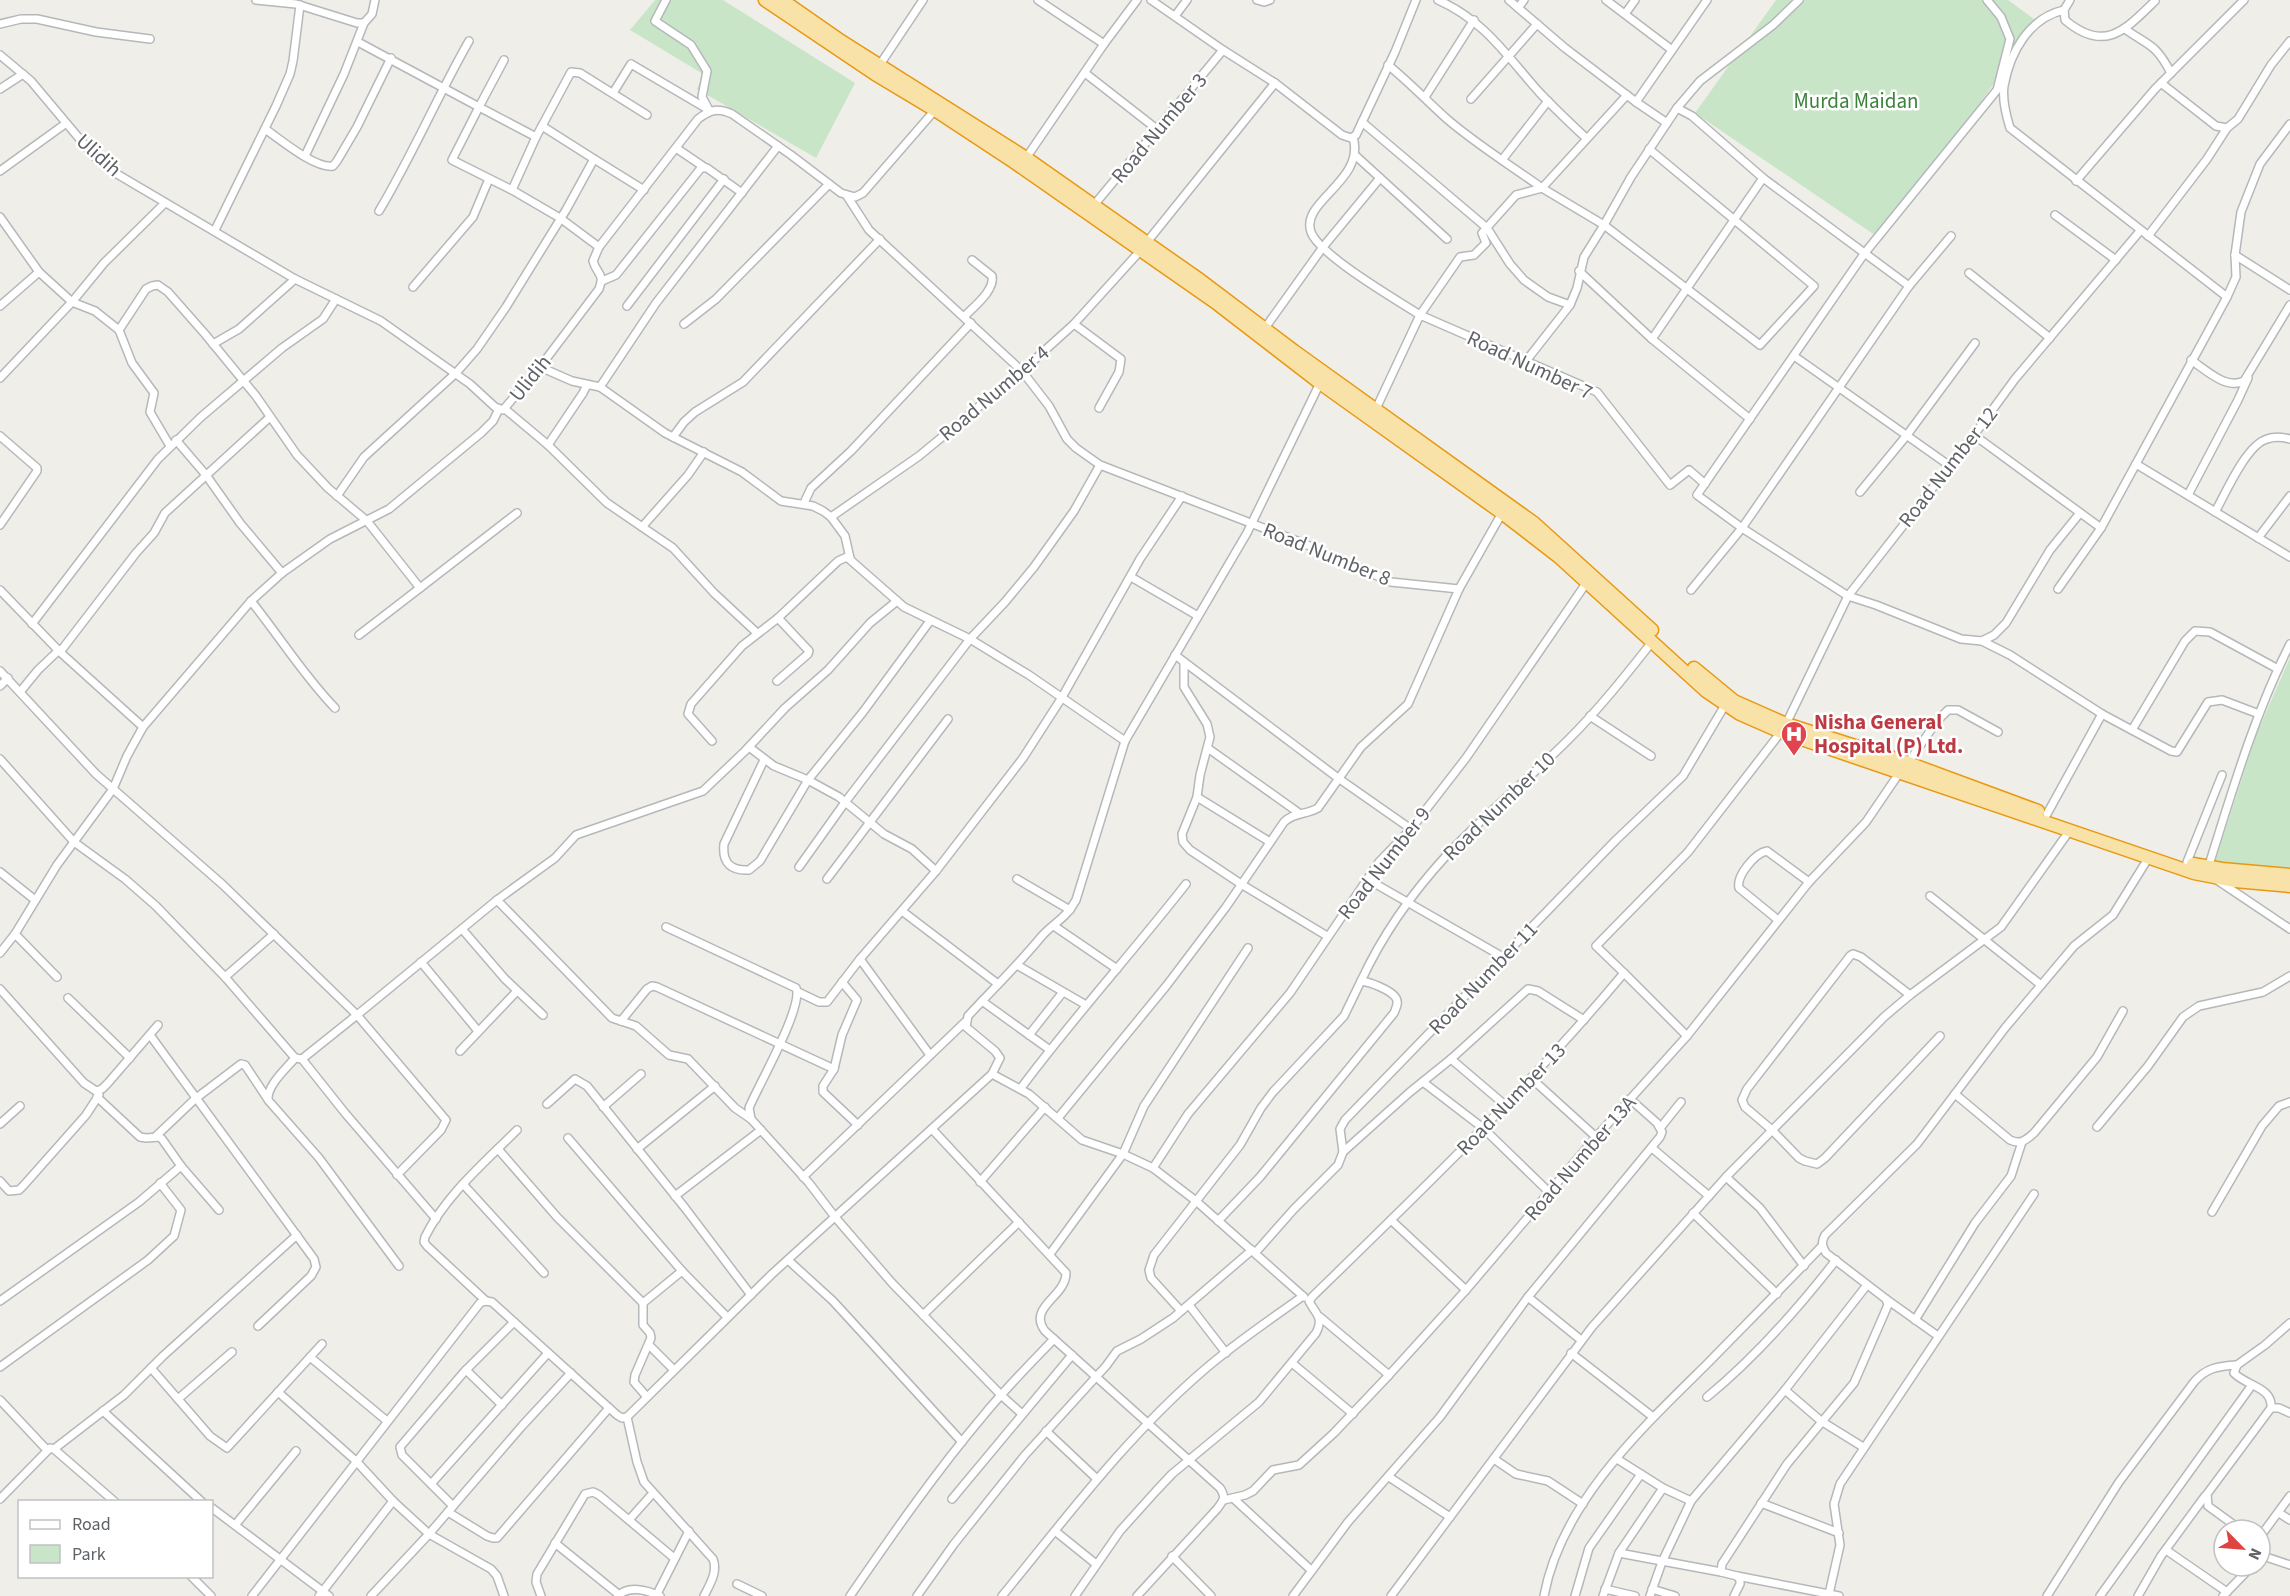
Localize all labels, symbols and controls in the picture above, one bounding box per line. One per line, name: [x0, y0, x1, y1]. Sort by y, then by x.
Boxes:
street label: Road Number 3: [1104, 66, 1214, 190]
park label: Murda Maidan: [1794, 86, 1918, 116]
street label: Ulidih: [70, 126, 128, 184]
street label: Road Number 7: [1462, 323, 1598, 407]
street label: Road Number 4: [932, 338, 1056, 448]
street label: Ulidih: [502, 348, 558, 408]
street label: Road Number 12: [1891, 400, 2005, 534]
street label: Road Number 8: [1258, 515, 1396, 593]
place label: Nisha General Hospital (P) Ltd.: [1814, 707, 1963, 761]
hospital icon: Nisha General Hospital (P) Ltd.: [1779, 719, 1809, 757]
street label: Road Number 10: [1436, 744, 1562, 868]
street label: Road Number 9: [1330, 800, 1438, 926]
street label: Road Number 11: [1421, 915, 1545, 1041]
street label: Road Number 13: [1449, 1036, 1573, 1162]
street label: Road Number 13A: [1517, 1088, 1643, 1227]
legend: [18, 1500, 213, 1578]
text: Road: [72, 1512, 111, 1537]
north arrow: [2212, 1518, 2272, 1578]
text: Park: [72, 1542, 106, 1567]
text: N: [2242, 1544, 2267, 1563]

